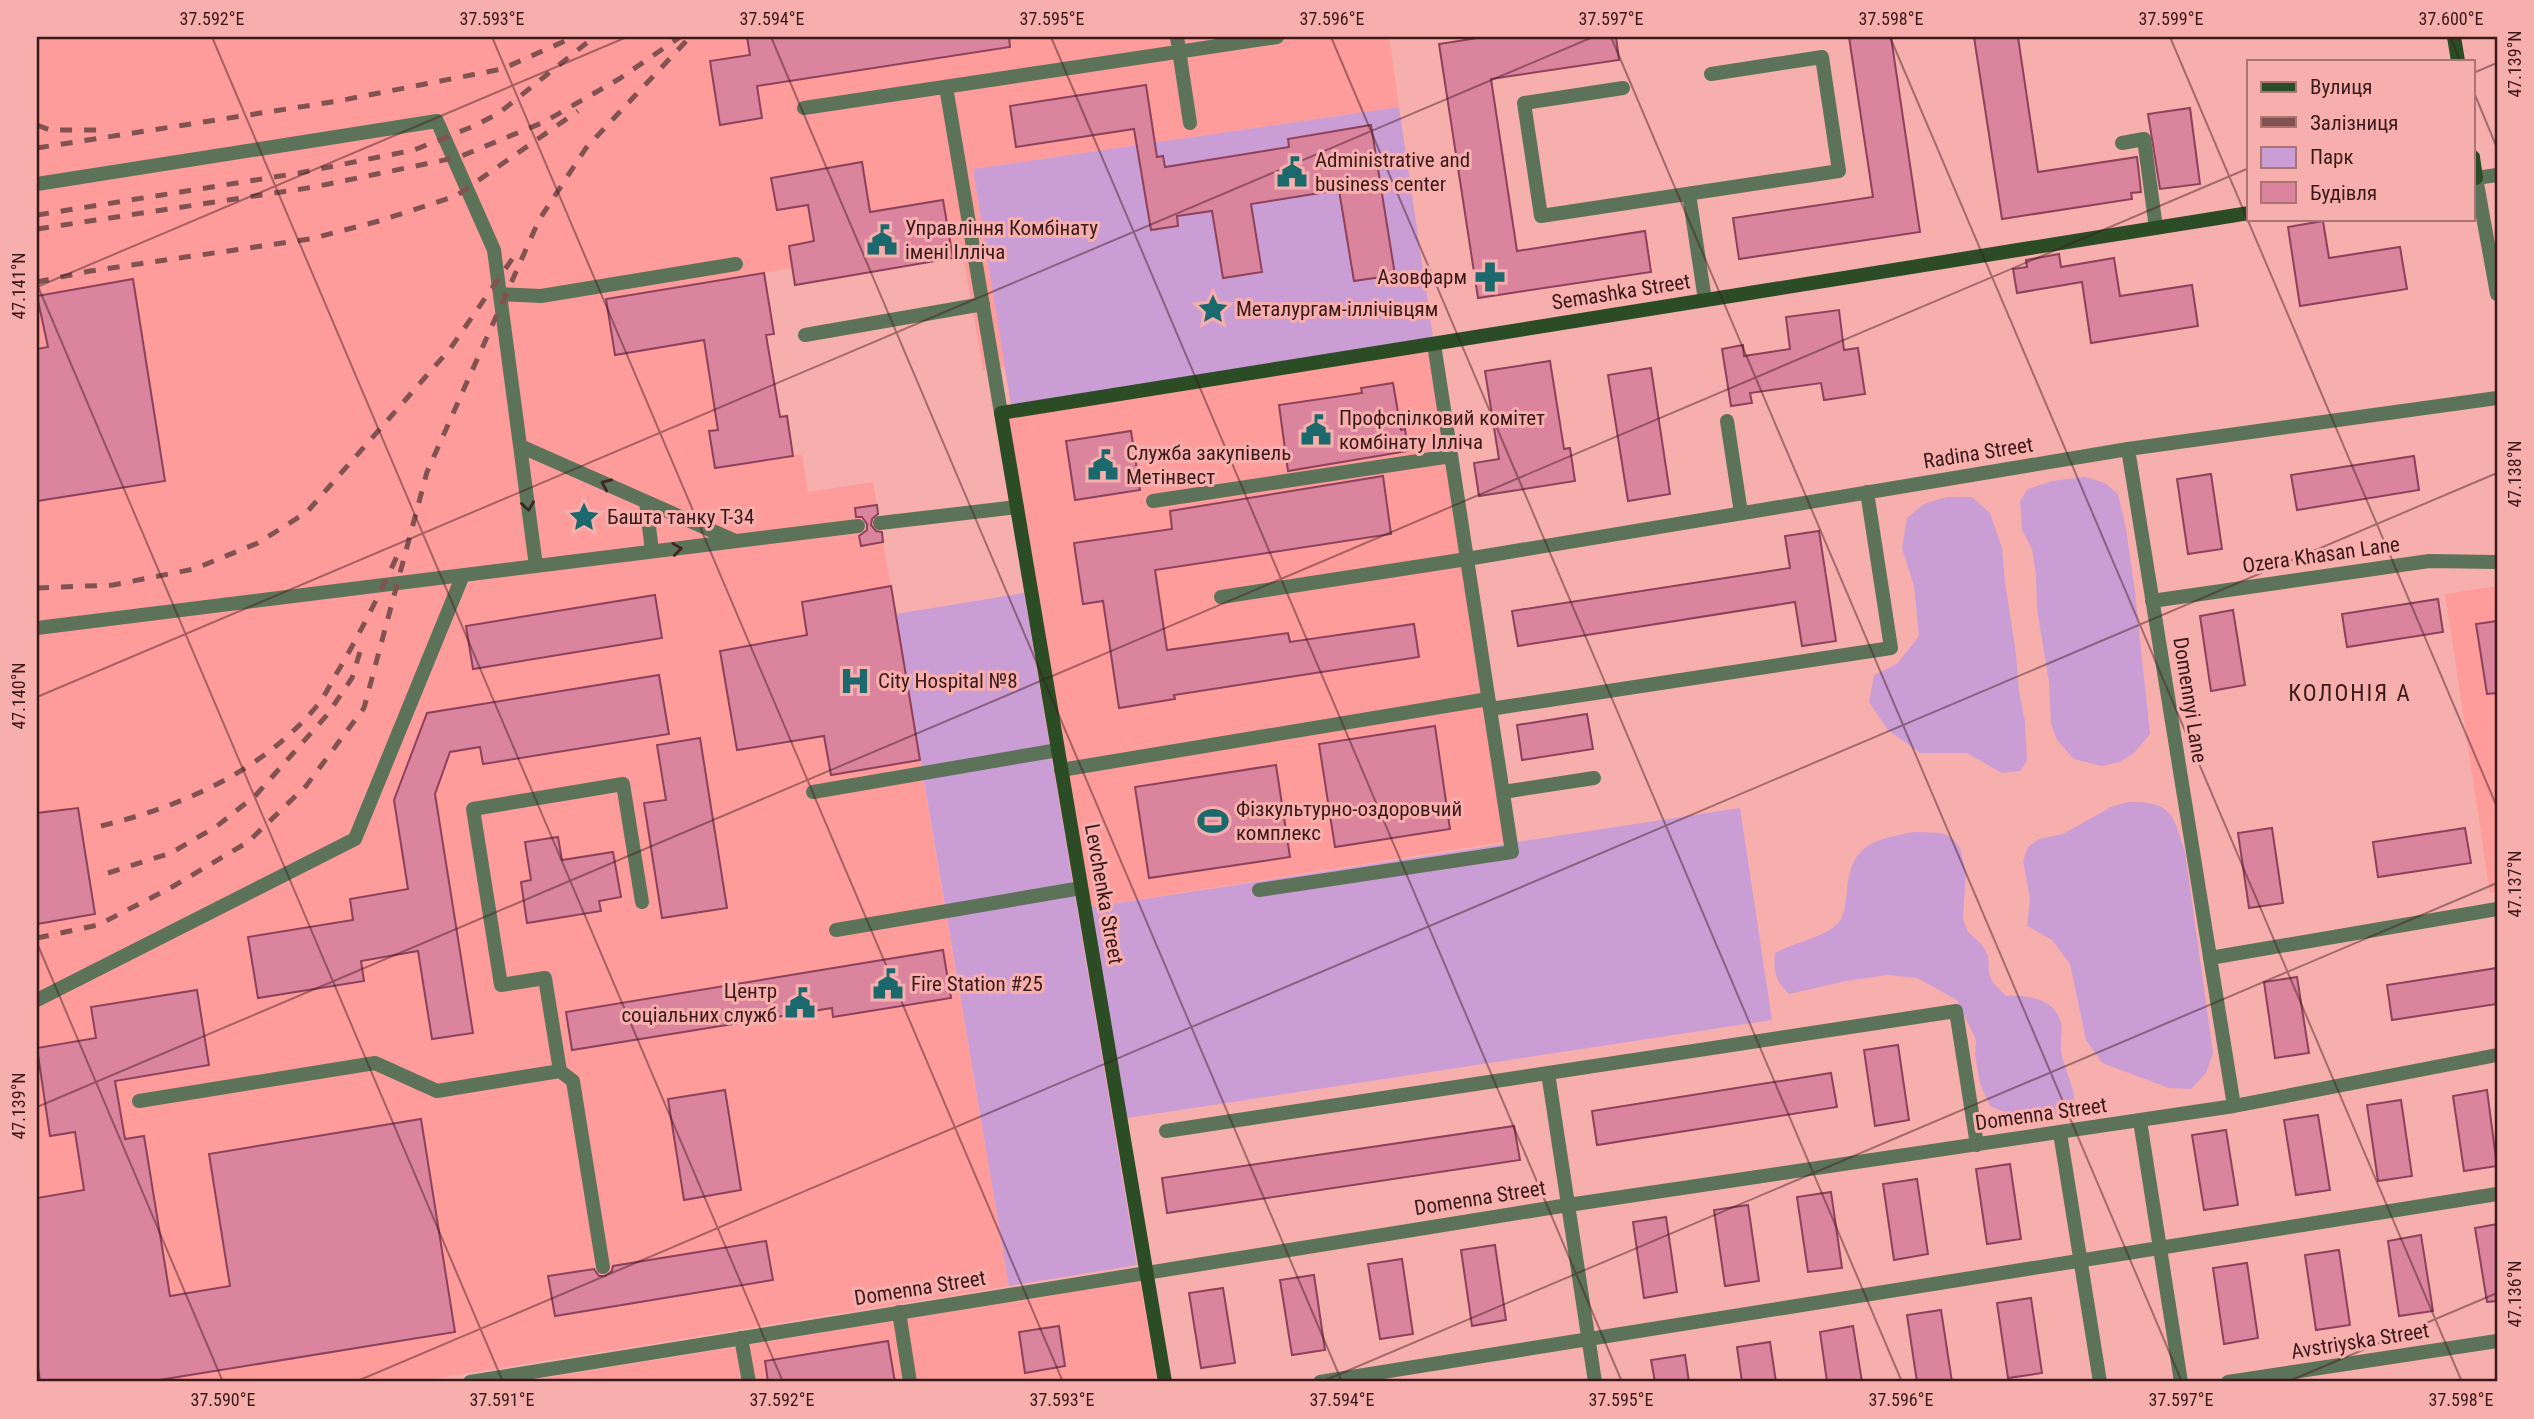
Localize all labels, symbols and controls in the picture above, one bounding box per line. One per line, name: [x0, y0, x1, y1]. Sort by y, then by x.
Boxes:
text: 37.592°E: [180, 8, 244, 29]
text: 37.593°E: [460, 8, 524, 29]
text: 37.594°E: [740, 8, 804, 29]
text: 37.595°E: [1020, 8, 1084, 29]
text: 37.596°E: [1300, 8, 1364, 29]
text: 37.597°E: [1579, 8, 1643, 29]
text: 37.598°E: [1859, 8, 1923, 29]
text: 37.599°E: [2139, 8, 2203, 29]
text: 37.600°E: [2419, 8, 2483, 29]
text: 47.139°N: [2504, 30, 2525, 98]
legend: [2247, 60, 2474, 220]
text: Вулиця: [2310, 75, 2372, 99]
text: Залізниця: [2310, 111, 2399, 135]
text: Парк: [2310, 145, 2354, 169]
place label: Administrative and business center: [1315, 148, 1470, 196]
public building icon: Administrative and business center: [1275, 155, 1309, 189]
text: Будівля: [2310, 181, 2377, 205]
place label: Управління Комбінату імені Ілліча: [905, 216, 1098, 264]
public building icon: Управління Комбінату імені Ілліча: [865, 223, 899, 257]
text: 47.141°N: [8, 252, 29, 320]
pharmacy icon: Азовфарм: [1473, 260, 1507, 294]
place label: Азовфарм: [1377, 265, 1467, 289]
street label: Semashka Street: [1550, 269, 1692, 315]
place icon: Металургам-іллічівцям: [1196, 292, 1230, 326]
place label: Металургам-іллічівцям: [1236, 297, 1438, 321]
place label: Профспілковий комітет комбінату Ілліча: [1339, 406, 1545, 454]
public building icon: Профспілковий комітет комбінату Ілліча: [1299, 413, 1333, 447]
street label: Radina Street: [1921, 432, 2035, 474]
text: 47.138°N: [2504, 440, 2525, 508]
place label: Служба закупівель Метінвест: [1126, 441, 1291, 489]
public building icon: Служба закупівель Метінвест: [1086, 448, 1120, 482]
one-way arrow: [601, 478, 614, 492]
one-way arrow: [521, 500, 536, 512]
place icon: Башта танку Т-34: [567, 500, 601, 534]
place label: Башта танку Т-34: [607, 505, 754, 529]
street label: Ozera Khasan Lane: [2241, 532, 2401, 578]
one-way arrow: [671, 541, 683, 556]
street label: Domennyi Lane: [2168, 635, 2212, 765]
text: 47.140°N: [8, 662, 29, 730]
hospital icon: City Hospital №8: [838, 664, 872, 698]
place label: City Hospital №8: [878, 669, 1018, 693]
district label: КОЛОНІЯ А: [2288, 680, 2412, 707]
place label: Фізкультурно-оздоровчий комплекс: [1236, 797, 1462, 845]
sports icon: Фізкультурно-оздоровчий комплекс: [1196, 804, 1230, 838]
street label: Levchenka Street: [1080, 822, 1128, 966]
text: 47.137°N: [2504, 850, 2525, 918]
public building icon: Fire Station #25: [871, 967, 905, 1001]
place label: Fire Station #25: [911, 972, 1043, 996]
place label: Центр соціальних служб: [621, 979, 777, 1027]
public building icon: Центр соціальних служб: [783, 986, 817, 1020]
text: 47.139°N: [8, 1072, 29, 1140]
street label: Domenna Street: [1974, 1093, 2108, 1135]
street label: Domenna Street: [1413, 1176, 1547, 1220]
text: 47.136°N: [2504, 1260, 2525, 1328]
street label: Domenna Street: [853, 1266, 987, 1310]
street label: Avstriyska Street: [2289, 1318, 2431, 1364]
text: 37.590°E: [191, 1389, 255, 1410]
text: 37.591°E: [470, 1389, 534, 1410]
text: 37.592°E: [750, 1389, 814, 1410]
text: 37.593°E: [1030, 1389, 1094, 1410]
text: 37.594°E: [1310, 1389, 1374, 1410]
text: 37.595°E: [1589, 1389, 1653, 1410]
text: 37.596°E: [1869, 1389, 1933, 1410]
text: 37.597°E: [2149, 1389, 2213, 1410]
text: 37.598°E: [2429, 1389, 2493, 1410]

